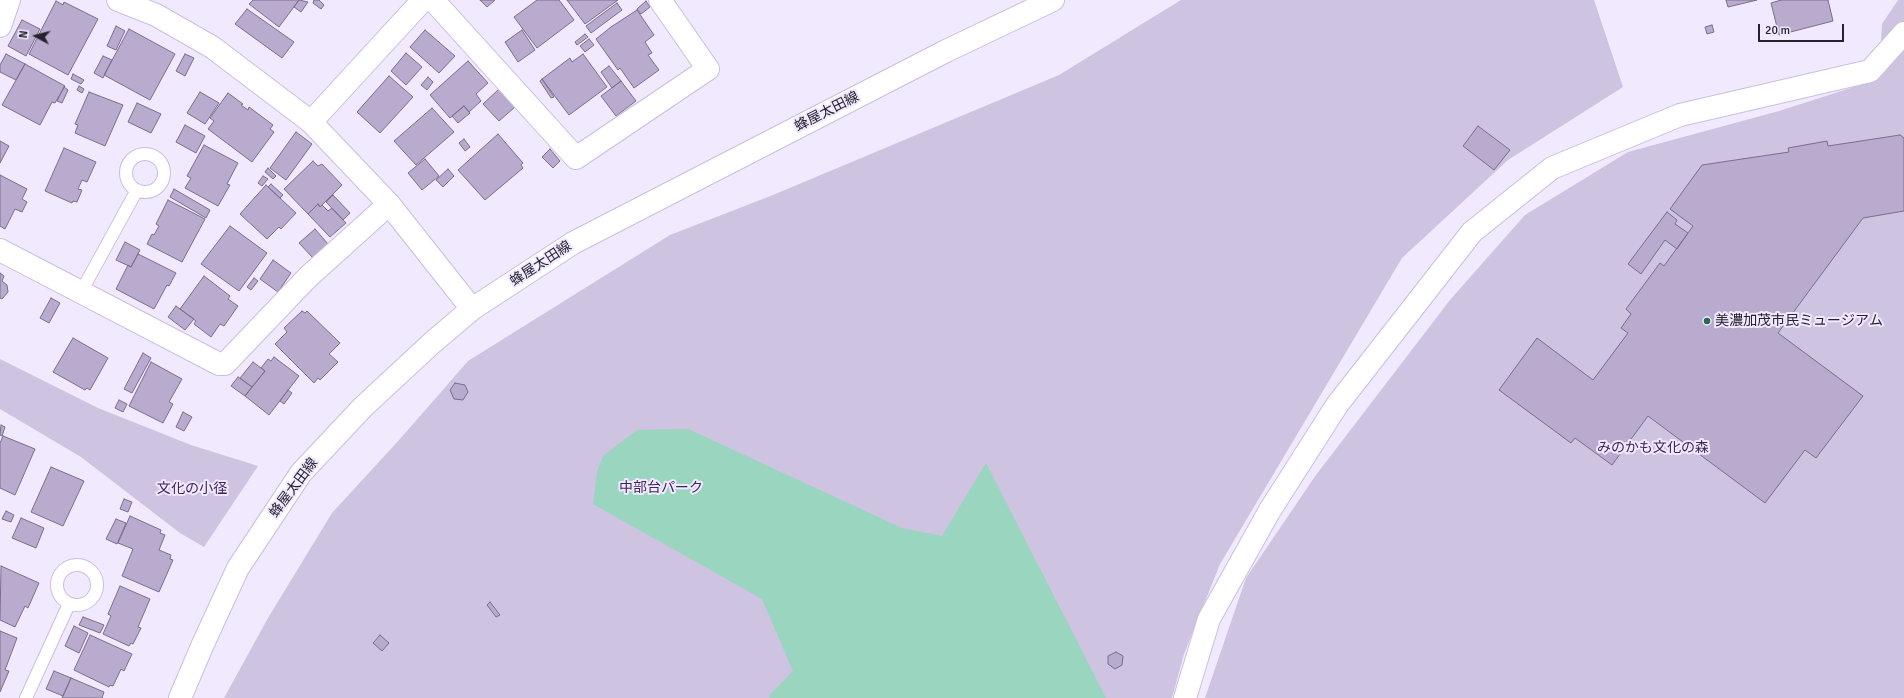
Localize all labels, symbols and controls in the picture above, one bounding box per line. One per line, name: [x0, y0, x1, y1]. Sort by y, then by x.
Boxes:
north arrow: [16, 16, 56, 56]
scale bar: [1760, 16, 1846, 42]
text: 20 m: [1765, 23, 1790, 38]
text: N: [17, 30, 31, 39]
street label: 蜂屋太田線: [792, 89, 862, 135]
street label: 蜂屋太田線: [507, 238, 575, 290]
place label: 美濃加茂市民ミュージアム: [1715, 313, 1883, 329]
marker: 美濃加茂市民ミュージアム: [1702, 316, 1712, 326]
park label: みのかも文化の森: [1597, 440, 1709, 456]
street label: 蜂屋太田線: [266, 455, 322, 521]
park label: 中部台パーク: [619, 480, 703, 496]
park label: 文化の小径: [157, 481, 227, 497]

